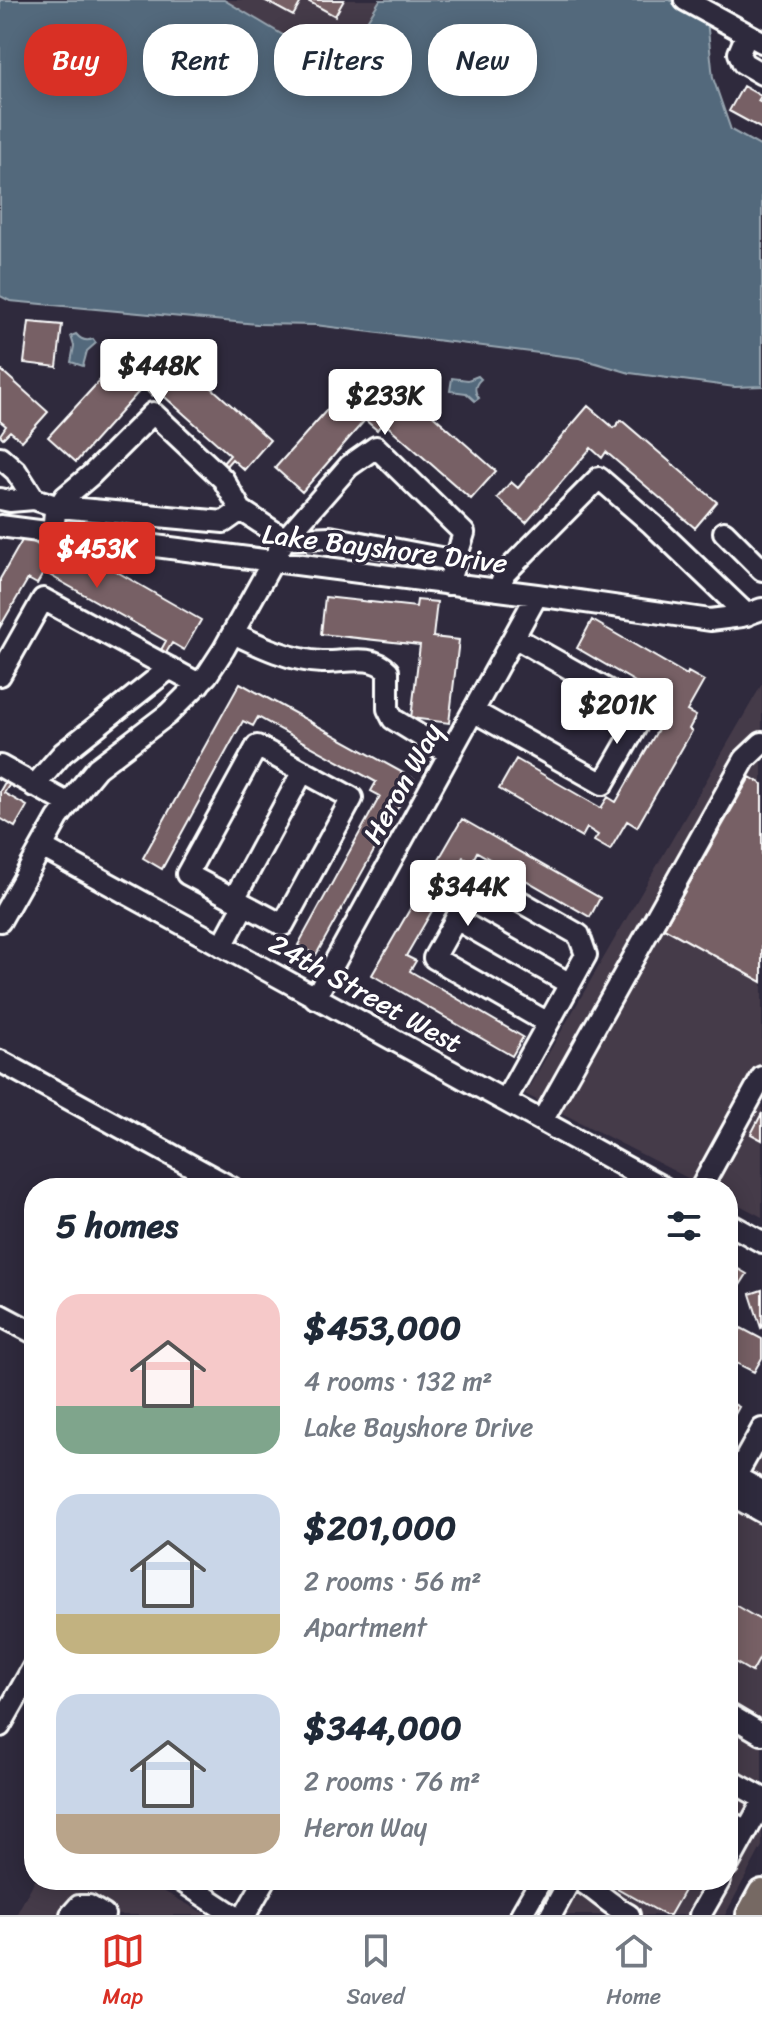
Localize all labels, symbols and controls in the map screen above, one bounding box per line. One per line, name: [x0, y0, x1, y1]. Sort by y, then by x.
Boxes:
chip: Buy: [24, 24, 127, 96]
chip: Rent: [143, 24, 258, 96]
chip: Filters: [274, 24, 412, 96]
chip: New: [428, 24, 537, 96]
pin: $448K: [103, 339, 215, 407]
text: $448K: [118, 342, 200, 388]
pin: $233K: [329, 369, 441, 437]
text: $233K: [347, 372, 423, 418]
street label: Lake Bayshore Drive: [259, 509, 510, 588]
pin: $453K: [41, 522, 153, 590]
text: $453K: [57, 525, 137, 571]
pin: $201K: [561, 678, 673, 746]
text: $201K: [579, 681, 655, 727]
street label: Heron Way: [349, 713, 456, 853]
pin: $344K: [412, 860, 524, 928]
text: $344K: [428, 863, 508, 909]
street label: 24th Street West: [260, 920, 472, 1067]
text: 5 homes: [56, 1196, 178, 1256]
icon: filters: [662, 1204, 706, 1248]
text: $453,000: [304, 1298, 461, 1358]
icon: home: [120, 1326, 216, 1422]
text: 4 rooms · 132 m²: [304, 1358, 493, 1404]
text: Lake Bayshore Drive: [304, 1404, 533, 1450]
text: $201,000: [304, 1498, 456, 1558]
icon: home: [120, 1526, 216, 1622]
text: 2 rooms · 56 m²: [304, 1558, 482, 1604]
text: Apartment: [304, 1604, 427, 1650]
text: $344,000: [304, 1698, 462, 1758]
icon: home: [120, 1726, 216, 1822]
text: 2 rooms · 76 m²: [304, 1758, 481, 1804]
text: Heron Way: [304, 1804, 427, 1850]
tab: Map: [101, 1929, 145, 2016]
tab: Saved: [347, 1929, 405, 2016]
tab: Home: [606, 1929, 661, 2016]

